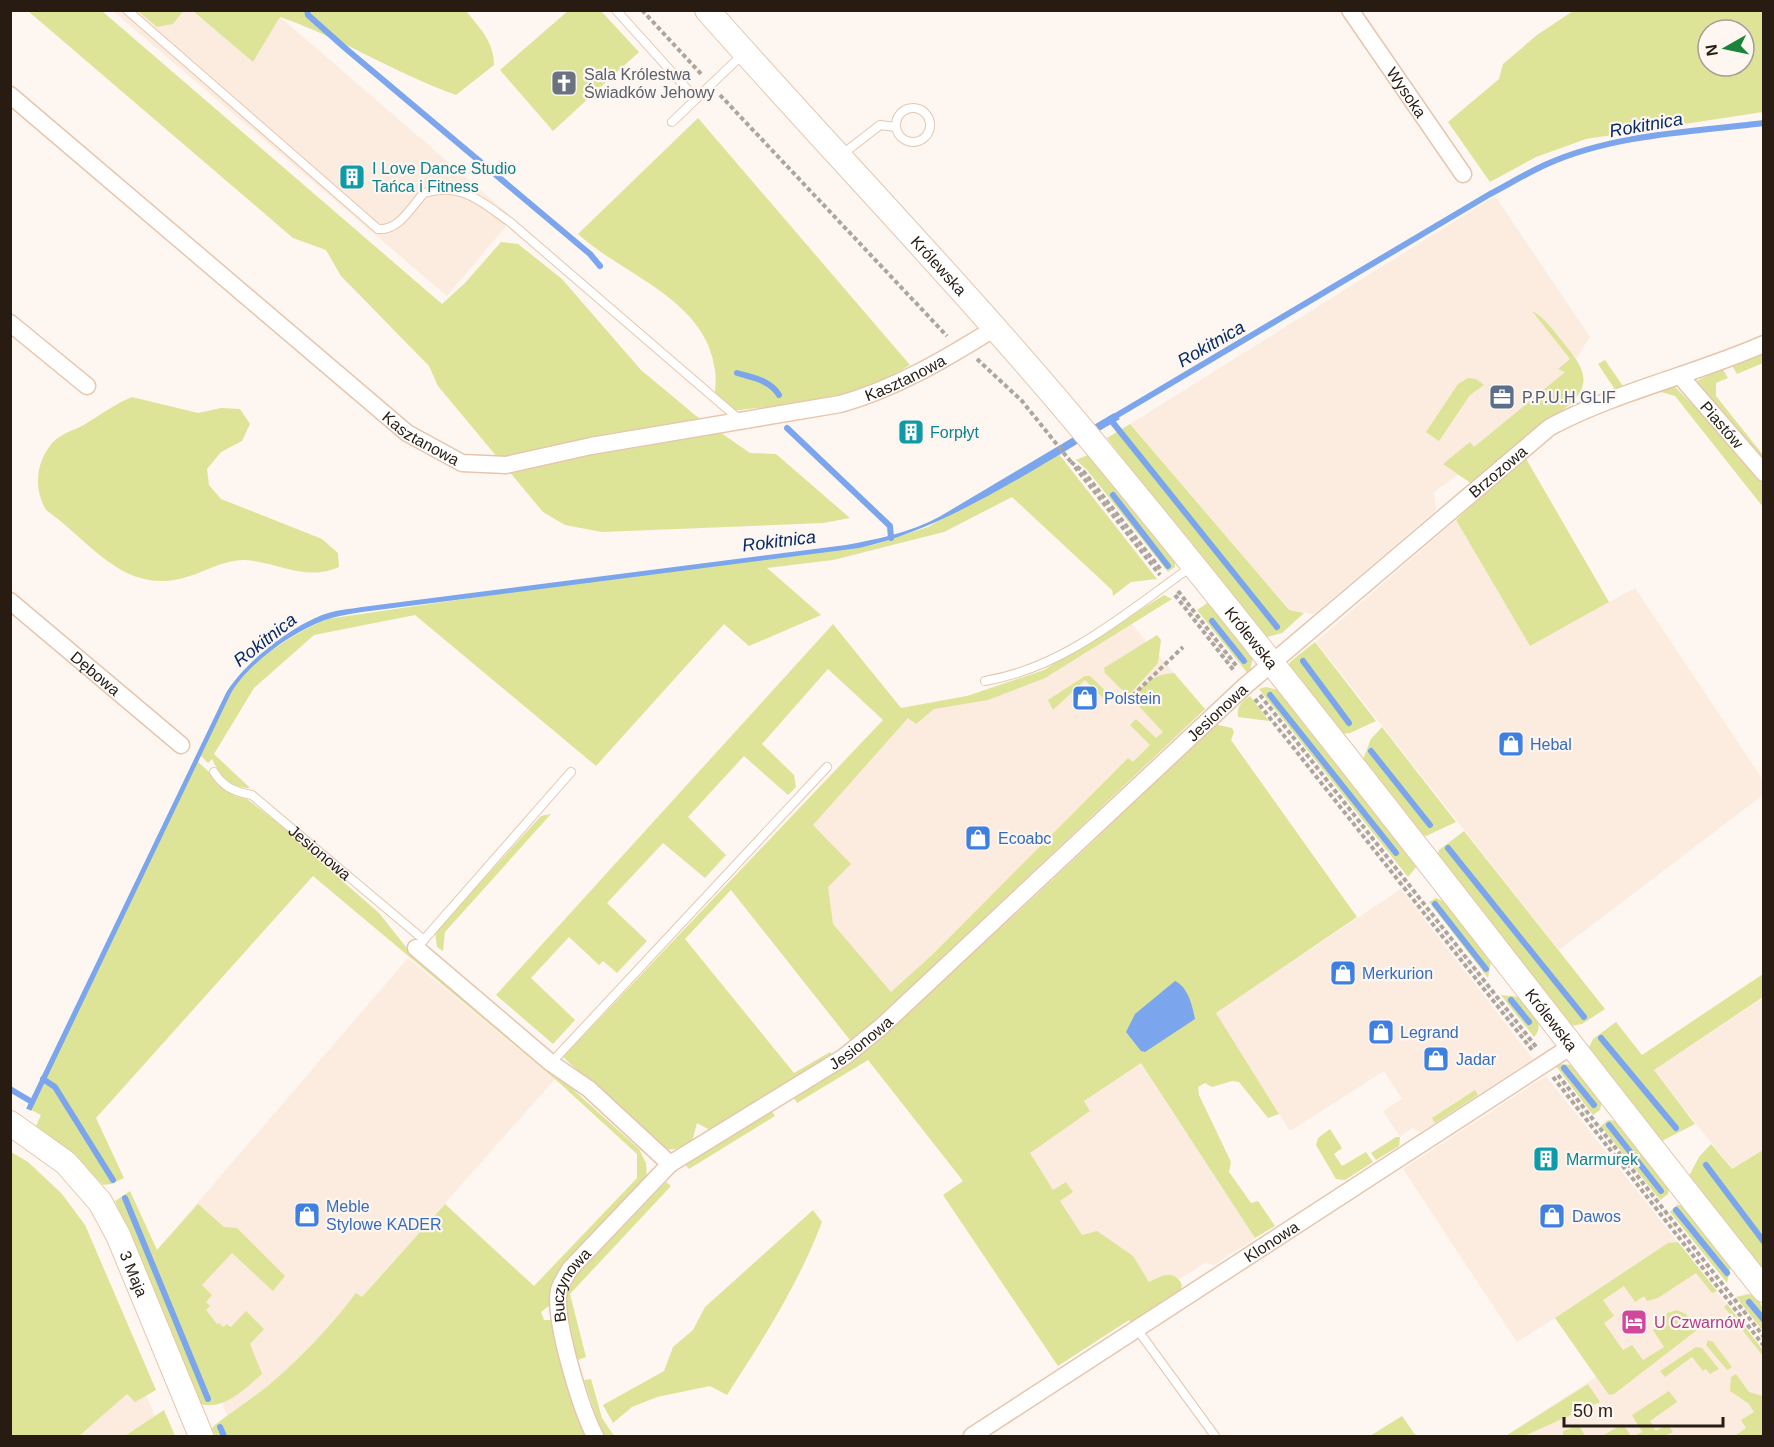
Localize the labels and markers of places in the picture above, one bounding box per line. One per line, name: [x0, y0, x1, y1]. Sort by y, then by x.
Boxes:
place label: Sala Królestwa Świadków Jehowy: [584, 66, 715, 101]
church icon: Sala Królestwa Świadków Jehowy: [549, 68, 579, 98]
place label: I Love Dance Studio Tańca i Fitness: [372, 160, 516, 195]
building icon: I Love Dance Studio Tańca i Fitness: [337, 162, 367, 192]
office icon: P.P.U.H GLIF: [1487, 382, 1517, 412]
place label: P.P.U.H GLIF: [1522, 389, 1616, 406]
building icon: Forpłyt: [896, 417, 926, 447]
place label: Forpłyt: [930, 424, 979, 441]
shop icon: Polstein: [1070, 683, 1100, 713]
place label: Polstein: [1104, 690, 1161, 707]
shop icon: Hebal: [1496, 729, 1526, 759]
place label: Hebal: [1530, 736, 1572, 753]
shop icon: Ecoabc: [963, 823, 993, 853]
place label: Ecoabc: [998, 830, 1051, 847]
shop icon: Merkurion: [1328, 958, 1358, 988]
place label: Merkurion: [1362, 965, 1433, 982]
shop icon: Legrand: [1366, 1017, 1396, 1047]
place label: Legrand: [1400, 1024, 1459, 1041]
shop icon: Jadar: [1421, 1044, 1451, 1074]
place label: Jadar: [1456, 1051, 1497, 1068]
building icon: Marmurek: [1531, 1144, 1561, 1174]
place label: Marmurek: [1566, 1151, 1639, 1168]
place label: Meble Stylowe KADER: [326, 1198, 442, 1233]
shop icon: Meble Stylowe KADER: [292, 1200, 322, 1230]
shop icon: Dawos: [1537, 1201, 1567, 1231]
place label: Dawos: [1572, 1208, 1621, 1225]
hotel icon: U Czwarnów: [1619, 1307, 1649, 1337]
place label: U Czwarnów: [1654, 1314, 1745, 1331]

